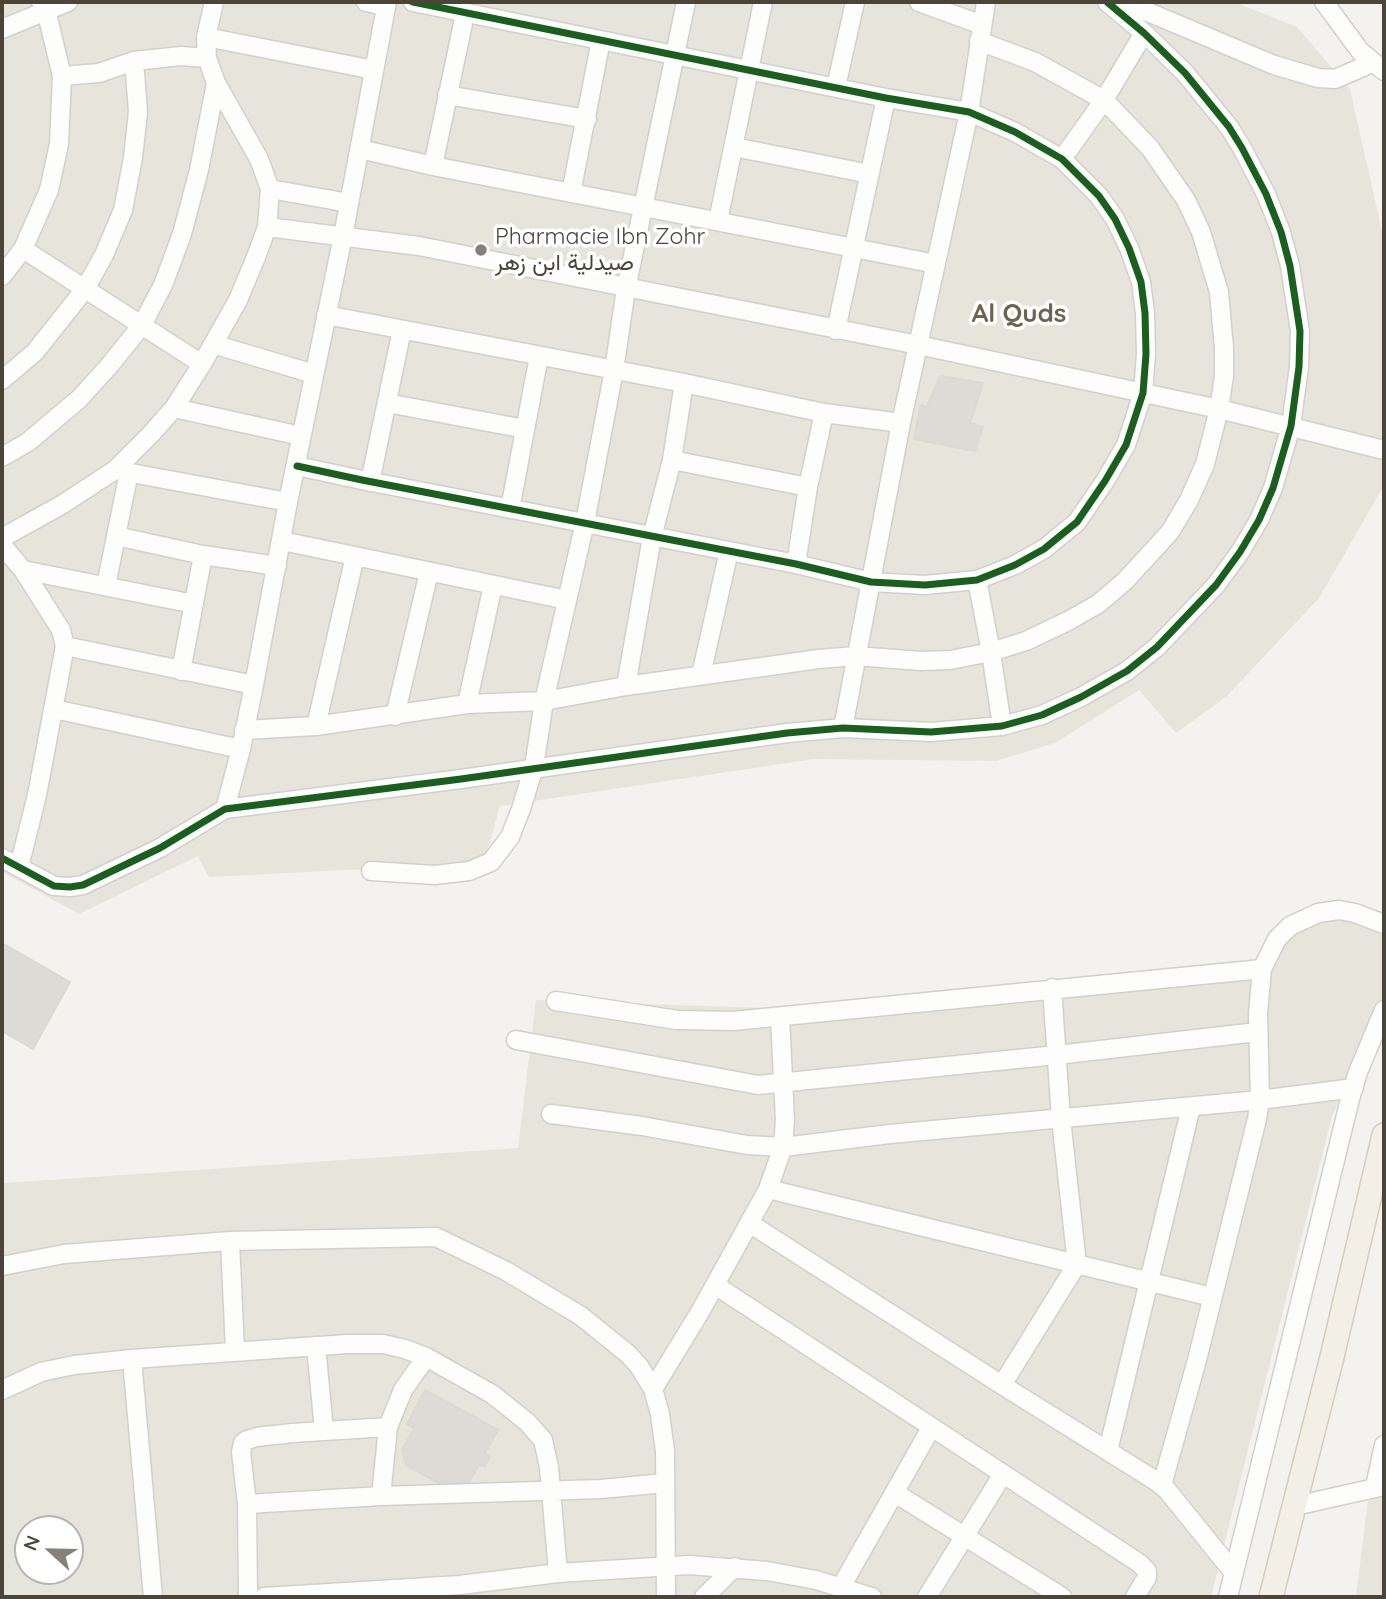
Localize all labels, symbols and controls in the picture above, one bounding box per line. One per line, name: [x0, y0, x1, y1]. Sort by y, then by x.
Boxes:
place label: Pharmacie Ibn Zohr صيدلية ابن زهر: [495, 223, 705, 277]
marker: Pharmacie Ibn Zohr صيدلية ابن زهر: [473, 242, 489, 258]
district label: Al Quds: [972, 298, 1066, 330]
north arrow: [14, 1515, 84, 1585]
text: N: [18, 1532, 45, 1554]

